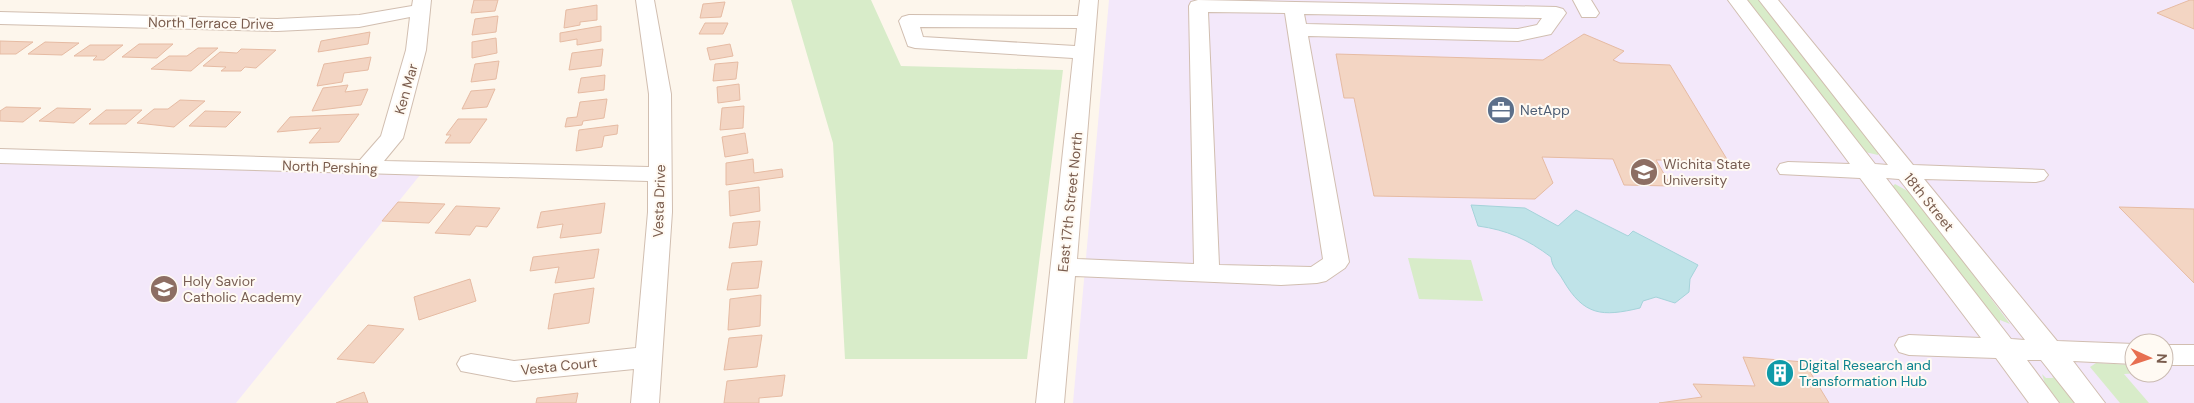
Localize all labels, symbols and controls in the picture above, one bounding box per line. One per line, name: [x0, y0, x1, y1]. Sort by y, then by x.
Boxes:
street label: North Terrace Drive: [148, 13, 274, 33]
street label: Ken Mar: [390, 62, 422, 116]
office icon: NetApp: [1486, 95, 1516, 125]
place label: NetApp: [1520, 101, 1570, 119]
street label: East 17th Street North: [1054, 131, 1086, 273]
place label: Wichita State University: [1663, 155, 1750, 189]
street label: North Pershing: [282, 156, 378, 178]
school or university icon: Wichita State University: [1629, 157, 1659, 187]
street label: Vesta Drive: [649, 164, 669, 238]
street label: 18th Street: [1900, 169, 1958, 235]
place label: Holy Savior Catholic Academy: [183, 272, 302, 306]
school or university icon: Holy Savior Catholic Academy: [149, 274, 179, 304]
north arrow: [2124, 333, 2174, 383]
street label: Vesta Court: [520, 353, 598, 379]
text: N: [2153, 353, 2171, 364]
place label: Digital Research and Transformation Hub: [1799, 356, 1931, 390]
building icon: Digital Research and Transformation Hub: [1765, 358, 1795, 388]

